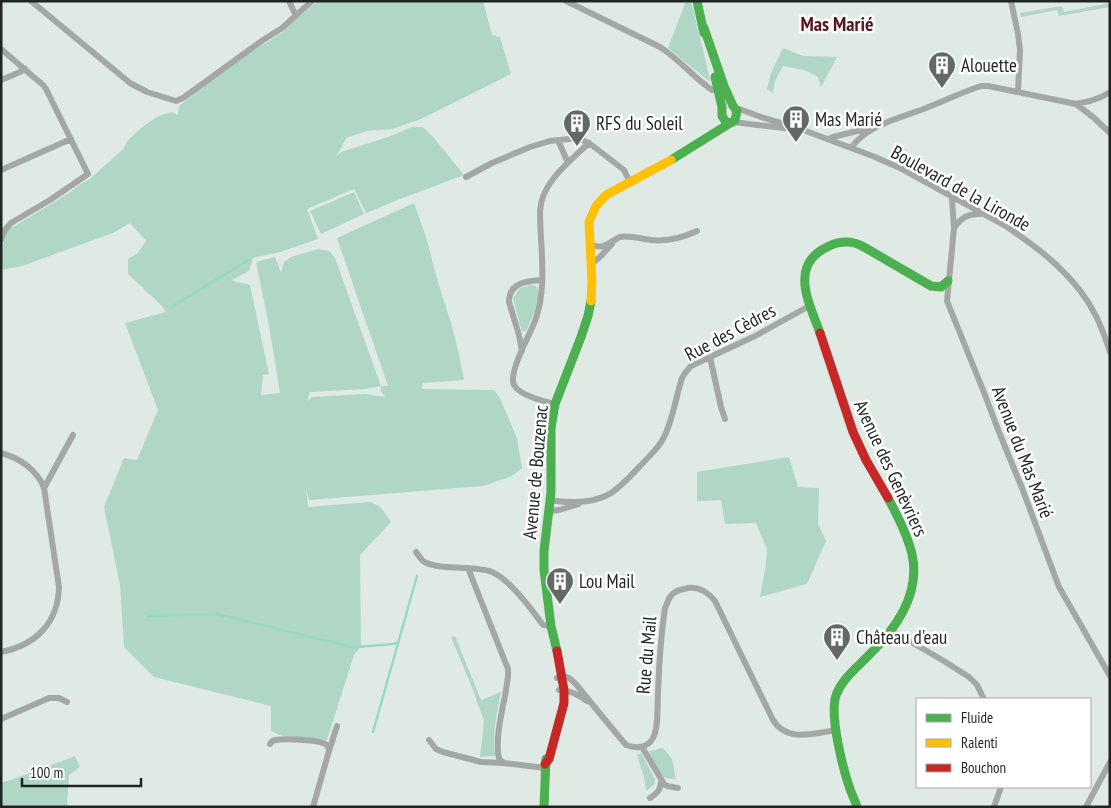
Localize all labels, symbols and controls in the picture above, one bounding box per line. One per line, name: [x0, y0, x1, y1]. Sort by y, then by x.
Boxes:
district label: Mas Marié: [800, 11, 874, 37]
building icon: Alouette: [927, 50, 957, 89]
place label: Alouette: [961, 53, 1017, 77]
building icon: Mas Marié: [781, 104, 811, 143]
place label: Mas Marié: [815, 107, 882, 131]
building icon: RFS du Soleil: [562, 108, 592, 147]
place label: RFS du Soleil: [596, 111, 683, 135]
street label: Boulevard de la Lironde: [887, 140, 1035, 236]
street label: Rue des Cèdres: [680, 298, 780, 366]
street label: Avenue du Mas Marié: [987, 383, 1059, 522]
street label: Avenue des Genèvriers: [849, 396, 933, 540]
street label: Avenue de Bouzenac: [517, 404, 553, 540]
building icon: Lou Mail: [545, 566, 575, 605]
place label: Lou Mail: [579, 569, 635, 593]
street label: Rue du Mail: [631, 615, 661, 695]
building icon: Château d'eau: [822, 622, 852, 661]
place label: Château d'eau: [856, 625, 947, 649]
legend: [916, 698, 1091, 788]
text: Fluide: [961, 708, 993, 727]
text: Ralenti: [961, 733, 998, 752]
scale bar: [22, 756, 141, 788]
text: Bouchon: [961, 758, 1006, 777]
text: 100 m: [30, 763, 63, 782]

